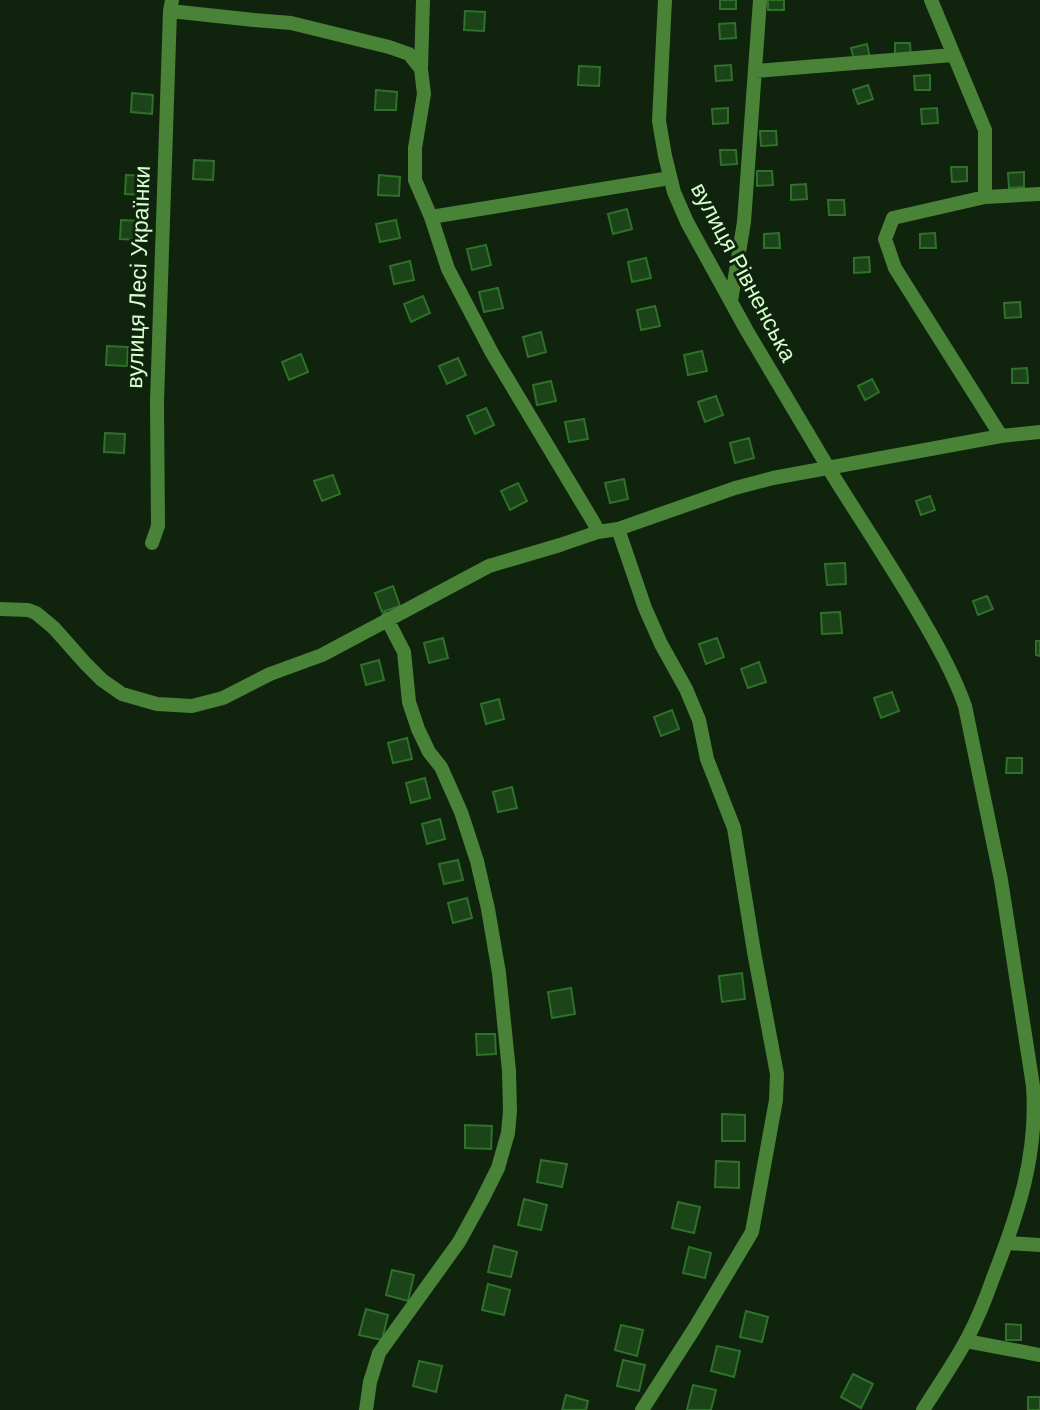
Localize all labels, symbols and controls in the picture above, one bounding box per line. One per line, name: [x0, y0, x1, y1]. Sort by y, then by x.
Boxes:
street label: вулиця Лесі Українки: [121, 165, 155, 389]
street label: вулиця Рівненська: [686, 178, 802, 366]

